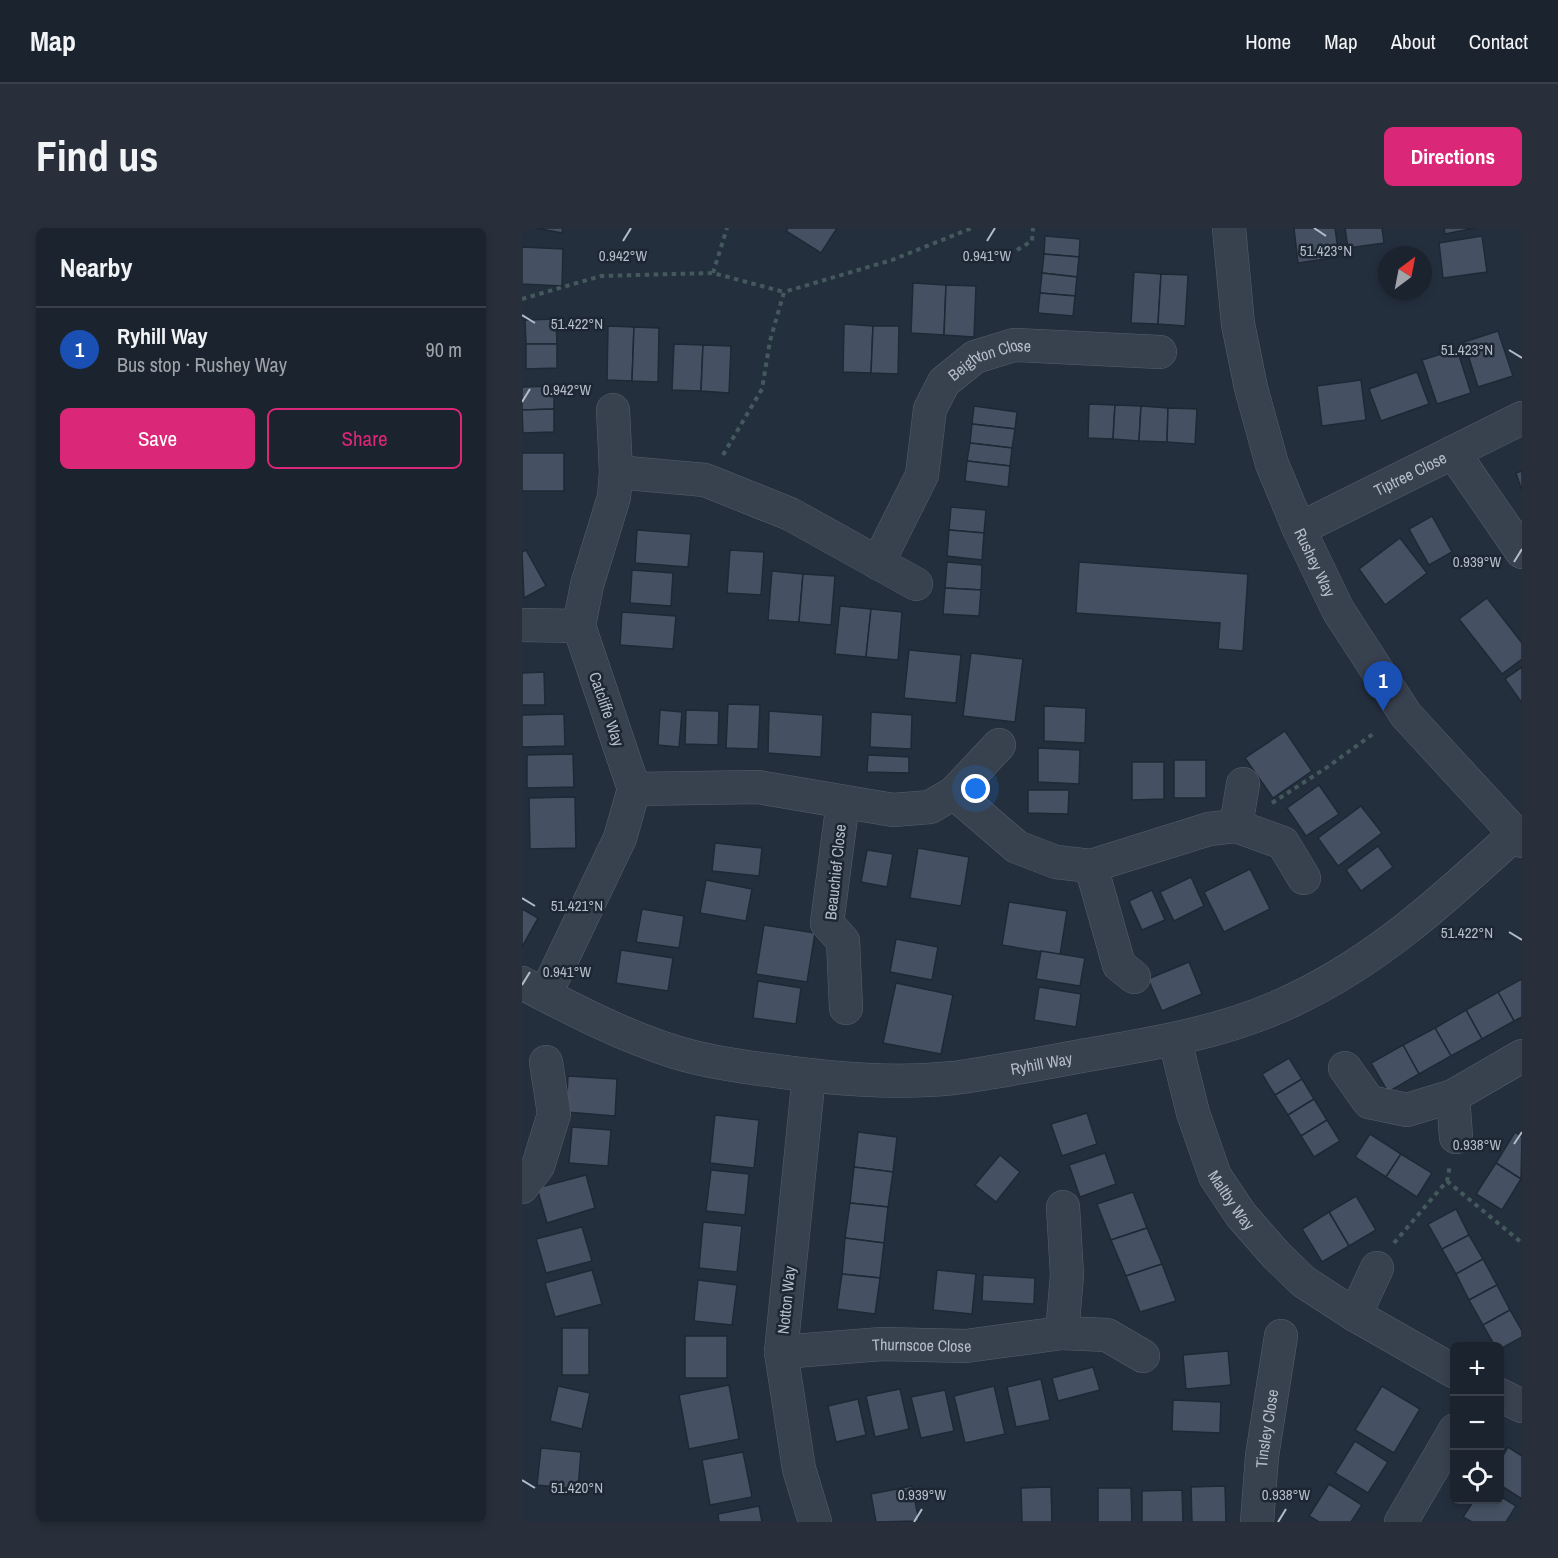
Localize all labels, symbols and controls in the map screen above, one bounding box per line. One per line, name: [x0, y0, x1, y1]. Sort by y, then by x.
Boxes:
text: Map: [30, 22, 76, 60]
text: Home: [1245, 27, 1291, 56]
text: Map: [1324, 27, 1358, 56]
text: About: [1391, 27, 1436, 56]
text: Contact: [1469, 27, 1528, 56]
button: Directions: [1384, 127, 1522, 186]
text: Find us: [36, 128, 158, 184]
text: 51.423°N: [1300, 240, 1352, 261]
text: 0.942°W: [599, 245, 648, 266]
text: 0.941°W: [963, 245, 1012, 266]
north arrow: [1378, 246, 1432, 300]
text: Nearby: [60, 250, 132, 285]
text: 51.422°N: [551, 313, 603, 334]
text: Ryhill Way: [117, 321, 208, 351]
street label: Beighton Close: [943, 334, 1031, 386]
text: 1: [75, 336, 84, 363]
text: 90 m: [426, 336, 462, 363]
text: 51.423°N: [1441, 339, 1493, 360]
text: Bus stop · Rushey Way: [117, 351, 287, 378]
text: 0.942°W: [543, 379, 592, 400]
button: Save: [60, 408, 255, 469]
button: Share: [267, 408, 462, 469]
street label: Tiptree Close: [1370, 446, 1450, 501]
street label: Rushey Way: [1289, 524, 1341, 601]
text: 0.939°W: [1453, 551, 1502, 572]
pin: 1: [1364, 662, 1402, 711]
street label: Catcliffe Way: [584, 669, 630, 750]
your location: [961, 774, 990, 803]
street label: Beauchief Close: [819, 823, 851, 921]
text: 51.421°N: [551, 895, 603, 916]
text: 51.422°N: [1441, 922, 1493, 943]
text: 0.941°W: [543, 961, 592, 982]
street label: Ryhill Way: [1009, 1047, 1074, 1080]
text: 0.938°W: [1453, 1134, 1502, 1155]
street label: Maltby Way: [1203, 1166, 1260, 1235]
street label: Notton Way: [772, 1265, 801, 1335]
street label: Thurnscoe Close: [871, 1333, 973, 1357]
map controls: [1450, 1342, 1504, 1504]
button: +: [1450, 1342, 1504, 1396]
street label: Tinsley Close: [1250, 1388, 1283, 1469]
button: −: [1450, 1396, 1504, 1450]
button: locate: [1450, 1450, 1504, 1504]
text: 51.420°N: [551, 1477, 603, 1498]
text: 0.939°W: [898, 1484, 947, 1505]
text: 0.938°W: [1262, 1484, 1311, 1505]

